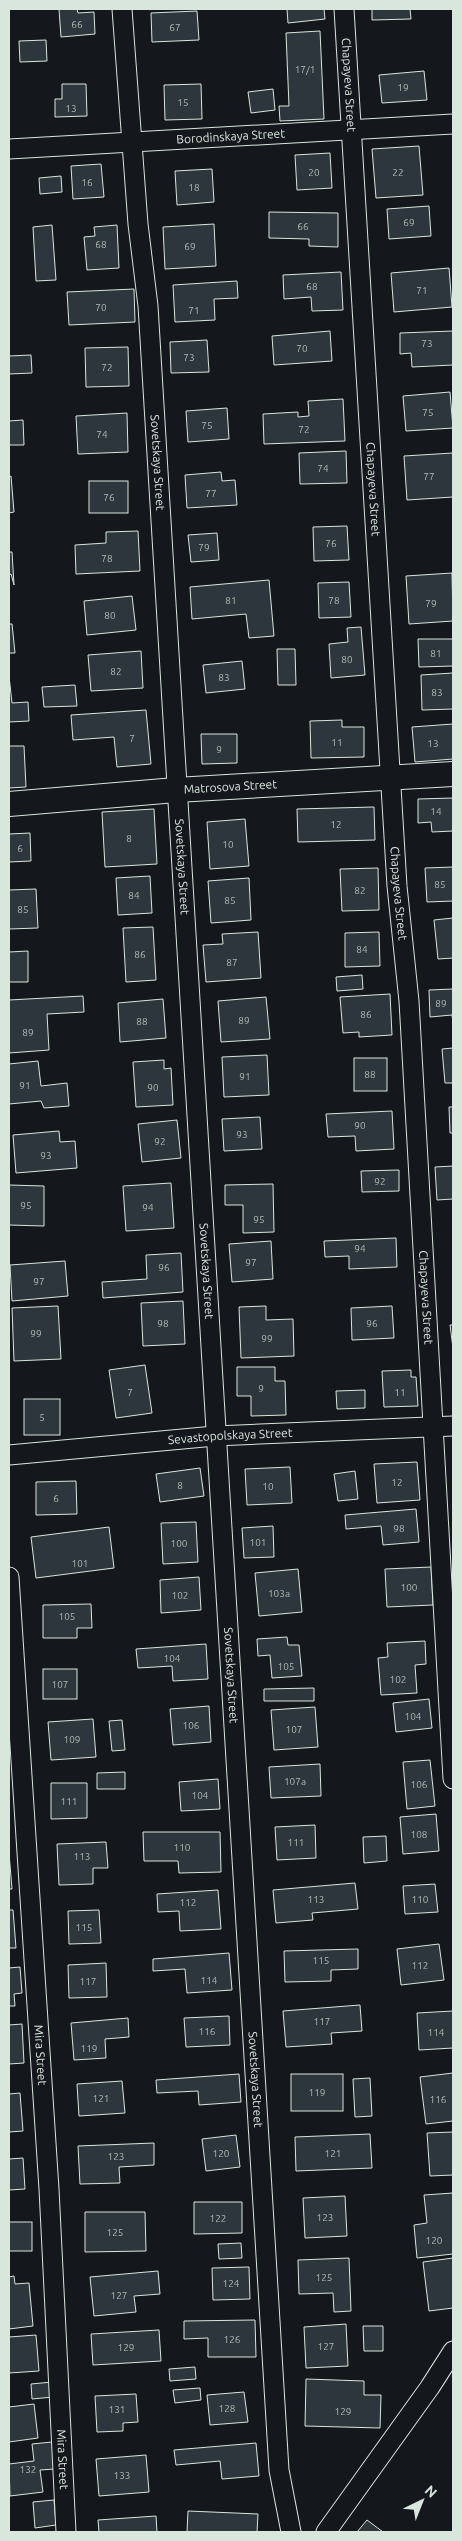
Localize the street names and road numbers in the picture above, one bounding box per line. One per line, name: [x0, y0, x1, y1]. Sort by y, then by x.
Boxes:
street label: Chapayeva Street: [340, 37, 358, 133]
street label: Borodinskaya Street: [176, 126, 286, 146]
street label: Sovetskaya Street: [149, 414, 167, 511]
street label: Chapayeva Street: [364, 442, 383, 537]
street label: Matrosova Street: [183, 777, 278, 796]
street label: Sovetskaya Street: [173, 818, 192, 915]
street label: Chapayeva Street: [389, 846, 410, 941]
street label: Sovetskaya Street: [198, 1223, 216, 1320]
street label: Chapayeva Street: [417, 1250, 435, 1345]
street label: Sevastopolskaya Street: [167, 1426, 293, 1446]
street label: Sovetskaya Street: [222, 1627, 241, 1724]
street label: Mira Street: [32, 2024, 49, 2086]
street label: Sovetskaya Street: [246, 2031, 265, 2128]
street label: Mira Street: [55, 2429, 71, 2490]

